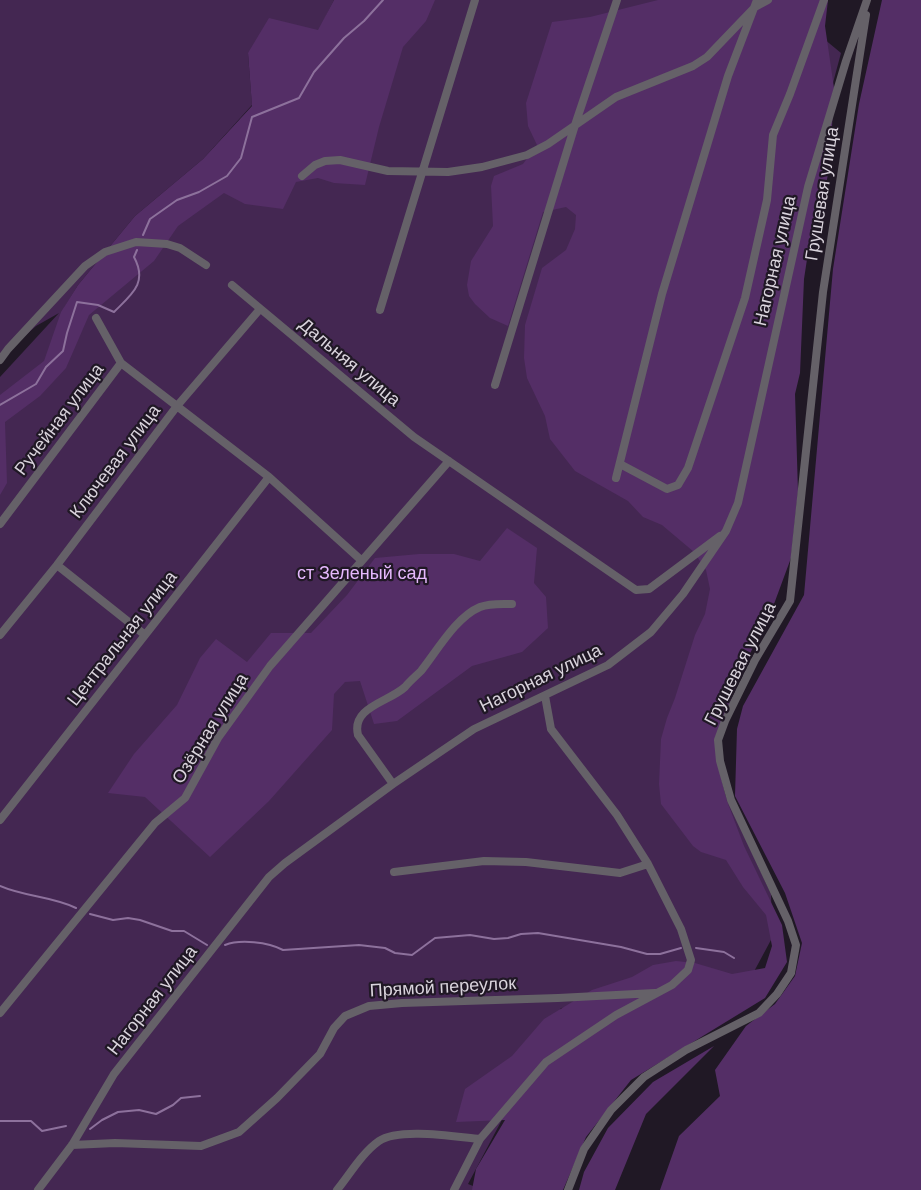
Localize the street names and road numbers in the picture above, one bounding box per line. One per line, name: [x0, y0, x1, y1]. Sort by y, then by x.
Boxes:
street label: Грушевая улица: [802, 125, 844, 263]
street label: Нагорная улица: [750, 194, 802, 328]
street label: Дальняя улица: [294, 314, 404, 412]
street label: Ручейная улица: [11, 360, 109, 480]
street label: Ключевая улица: [66, 401, 166, 523]
street label: Центральная улица: [64, 567, 182, 711]
street label: Грушевая улица: [701, 599, 781, 729]
street label: Нагорная улица: [476, 640, 606, 718]
street label: Озёрная улица: [168, 670, 254, 788]
street label: Нагорная улица: [103, 942, 203, 1060]
street label: Прямой переулок: [369, 973, 517, 1003]

